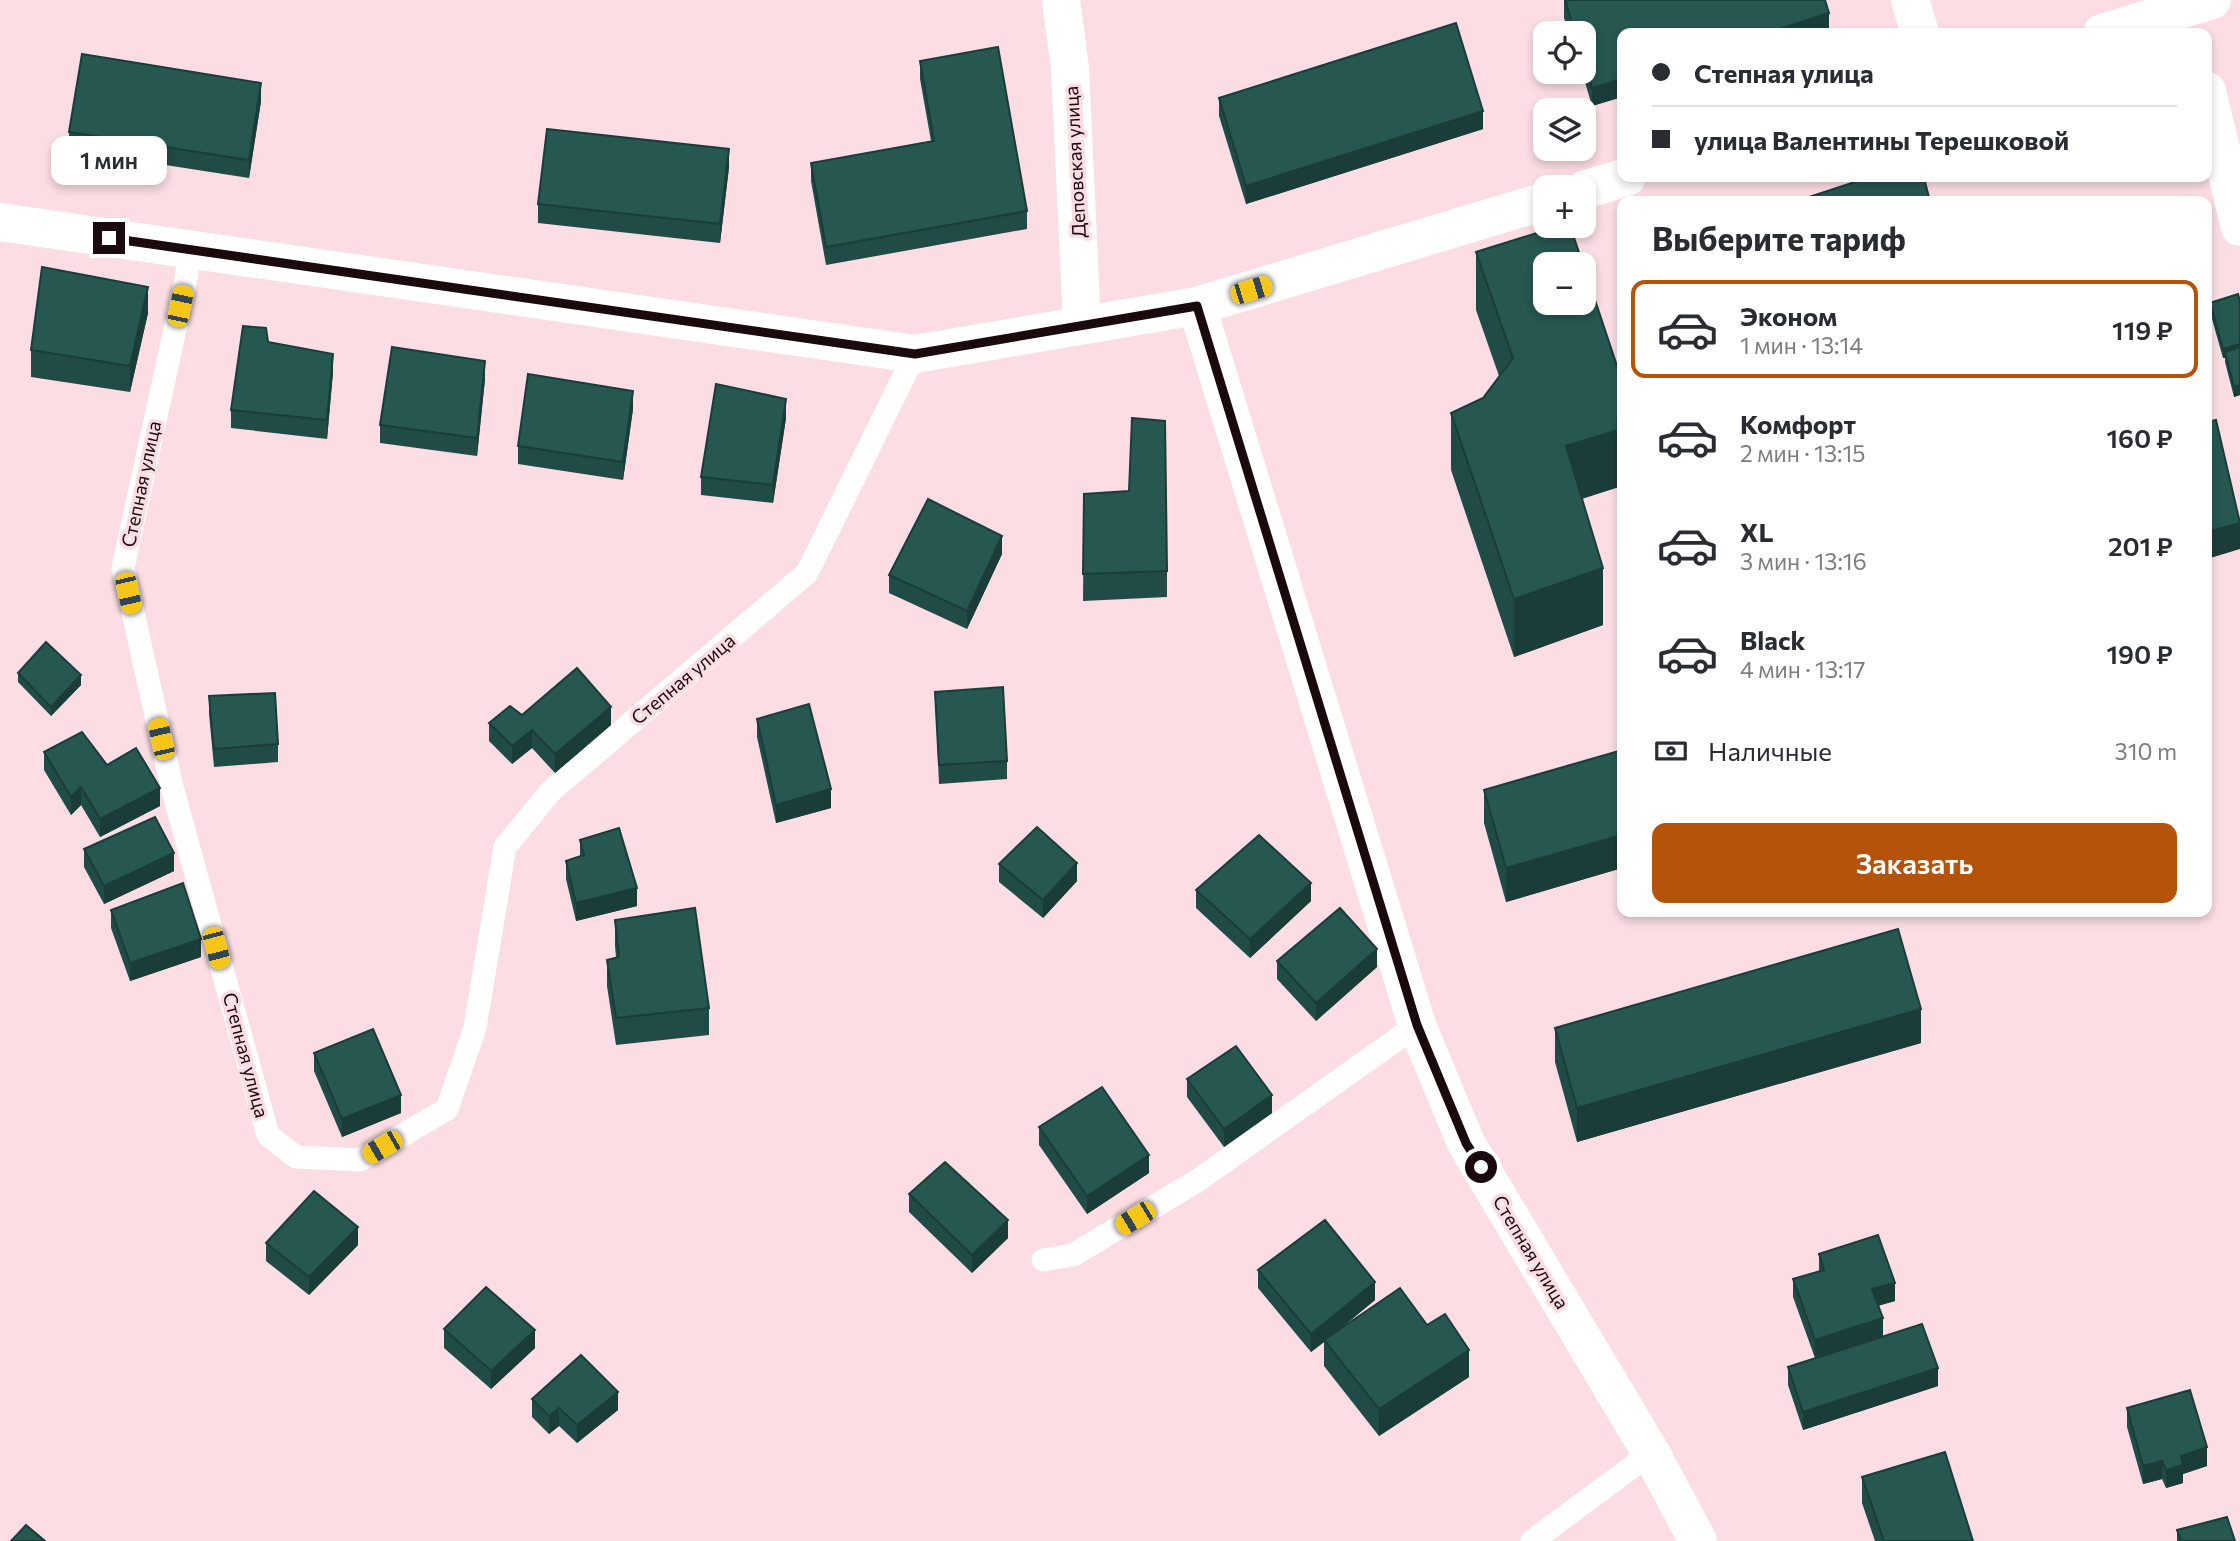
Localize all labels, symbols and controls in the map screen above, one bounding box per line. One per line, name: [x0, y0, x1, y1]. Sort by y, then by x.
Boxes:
map controls: [1533, 21, 1596, 315]
button: locate: [1533, 21, 1596, 84]
text: Степная улица: [1694, 57, 1874, 88]
street label: Деповская улица: [1059, 85, 1090, 239]
button: layers: [1533, 98, 1596, 161]
text: улица Валентины Терешковой: [1694, 124, 2069, 155]
callout: 1 мин: [51, 136, 167, 186]
text: 1 мин: [80, 146, 138, 174]
button: +: [1533, 175, 1596, 238]
text: Выберите тариф: [1652, 218, 1906, 258]
route end: [93, 222, 125, 254]
button: −: [1533, 252, 1596, 315]
car: [1228, 274, 1275, 306]
car: [166, 283, 195, 329]
icon: car: [1656, 298, 1719, 361]
text: Эконом: [1740, 300, 1837, 331]
text: 119 ₽: [2112, 314, 2173, 345]
text: 1 мин · 13:14: [1740, 331, 1863, 359]
icon: car: [1656, 406, 1719, 469]
text: Комфорт: [1740, 408, 1856, 439]
street label: Степная улица: [116, 419, 165, 549]
text: 160 ₽: [2106, 422, 2173, 453]
text: 2 мин · 13:15: [1740, 439, 1866, 467]
icon: car: [1656, 514, 1719, 577]
text: XL: [1740, 516, 1774, 547]
text: 201 ₽: [2108, 530, 2173, 561]
text: 3 мин · 13:16: [1740, 547, 1867, 575]
car: [114, 570, 143, 616]
icon: car: [1656, 622, 1719, 685]
text: Black: [1740, 624, 1806, 655]
street label: Степная улица: [626, 628, 739, 729]
text: 190 ₽: [2106, 638, 2173, 669]
text: 4 мин · 13:17: [1740, 655, 1865, 683]
car: [147, 716, 176, 762]
icon: cash: [1652, 732, 1690, 770]
text: Наличные: [1708, 735, 1832, 766]
text: 310 m: [2115, 737, 2177, 765]
button: Заказать: [1652, 823, 2177, 903]
car: [201, 925, 232, 971]
street label: Степная улица: [219, 990, 274, 1120]
car: [359, 1127, 406, 1167]
route start: [1465, 1151, 1497, 1183]
street label: Степная улица: [1488, 1191, 1574, 1313]
car: [1112, 1198, 1159, 1238]

